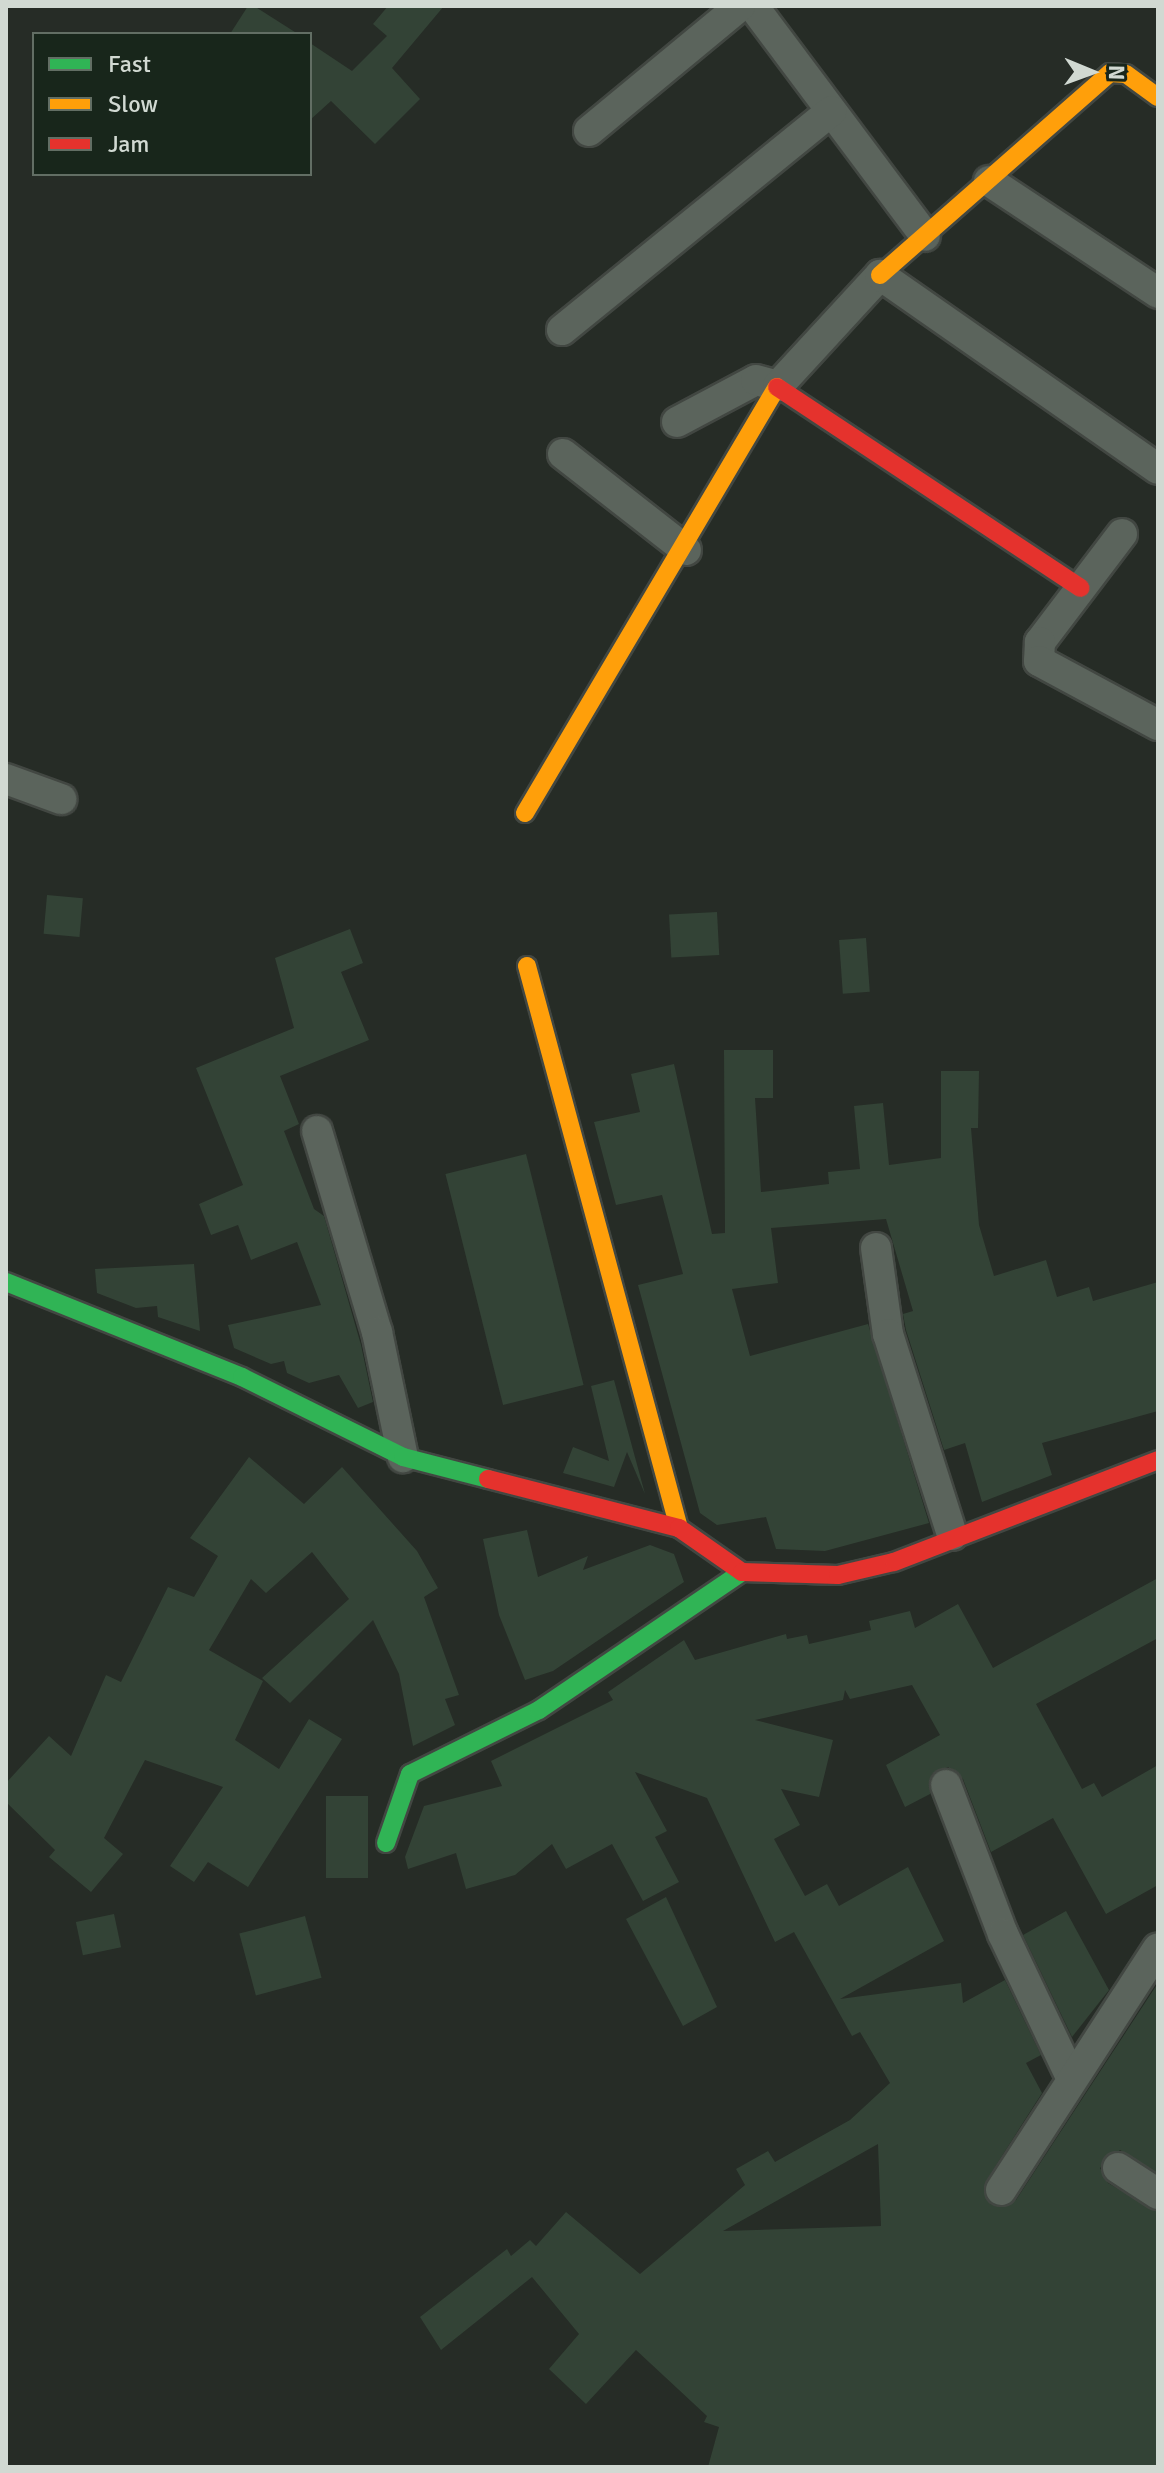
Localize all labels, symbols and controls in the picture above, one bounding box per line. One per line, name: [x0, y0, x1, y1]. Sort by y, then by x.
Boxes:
legend: [32, 32, 312, 176]
north arrow: [1052, 32, 1132, 112]
text: Fast: [108, 49, 151, 79]
text: N: [1103, 65, 1130, 80]
text: Slow: [108, 89, 158, 119]
text: Jam: [108, 129, 149, 159]

